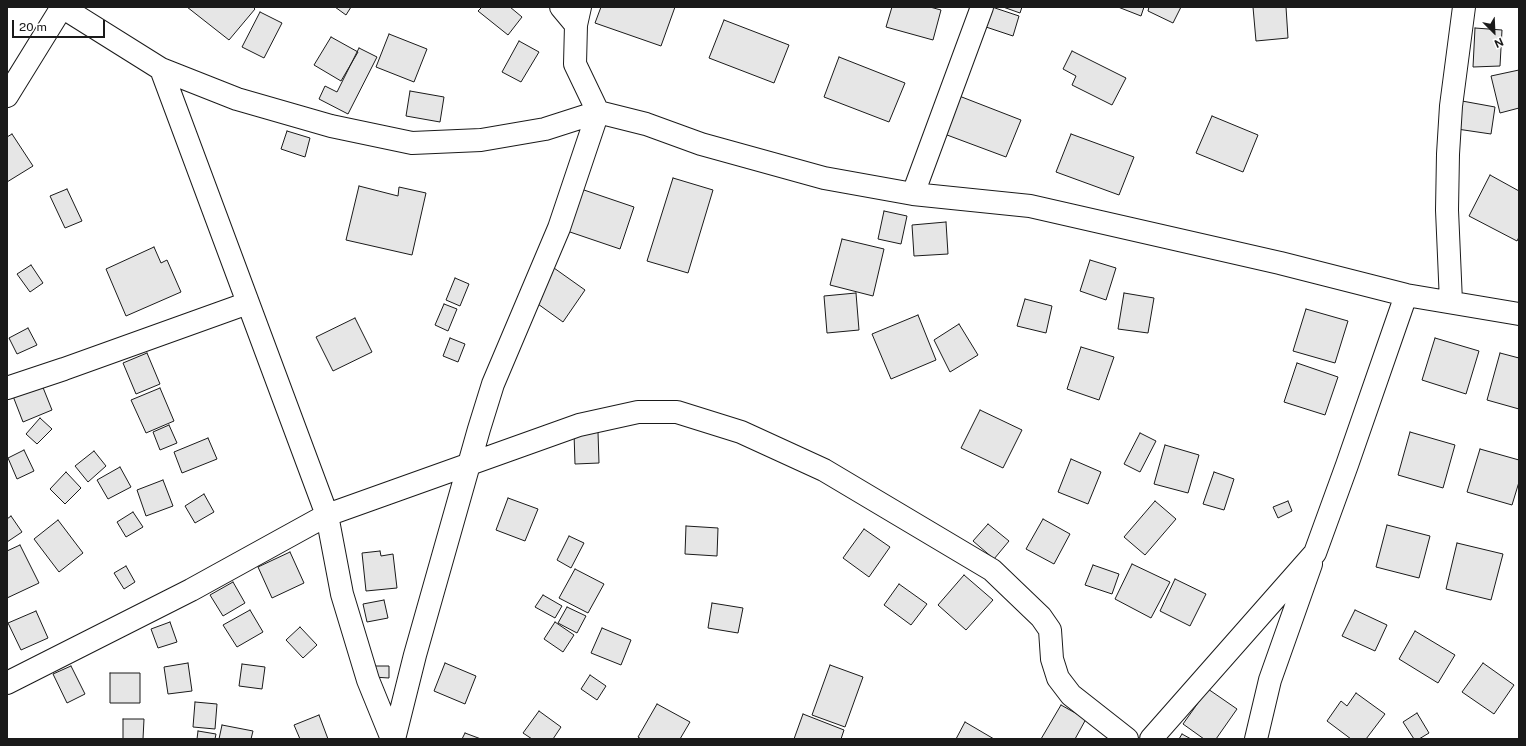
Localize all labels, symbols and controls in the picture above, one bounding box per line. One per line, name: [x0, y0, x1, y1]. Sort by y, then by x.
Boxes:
scale bar: [14, 12, 107, 38]
north arrow: [1474, 12, 1514, 52]
text: 20 m: [19, 20, 47, 34]
text: N: [1493, 36, 1505, 50]

